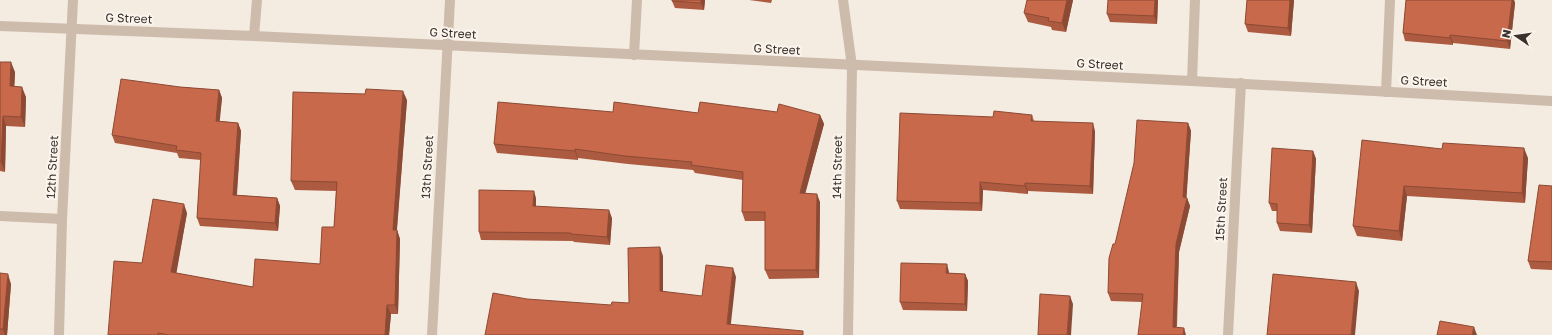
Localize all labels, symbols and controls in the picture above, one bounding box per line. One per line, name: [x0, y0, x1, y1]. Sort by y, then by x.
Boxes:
street label: G Street: [105, 10, 153, 26]
north arrow: [1496, 16, 1536, 56]
street label: G Street: [429, 24, 477, 42]
text: N: [1498, 28, 1513, 39]
street label: G Street: [753, 40, 801, 58]
street label: G Street: [1076, 55, 1124, 73]
street label: G Street: [1400, 72, 1448, 90]
street label: 12th Street: [43, 135, 61, 199]
street label: 13th Street: [418, 135, 436, 199]
street label: 14th Street: [829, 135, 845, 199]
street label: 15th Street: [1212, 177, 1230, 241]

